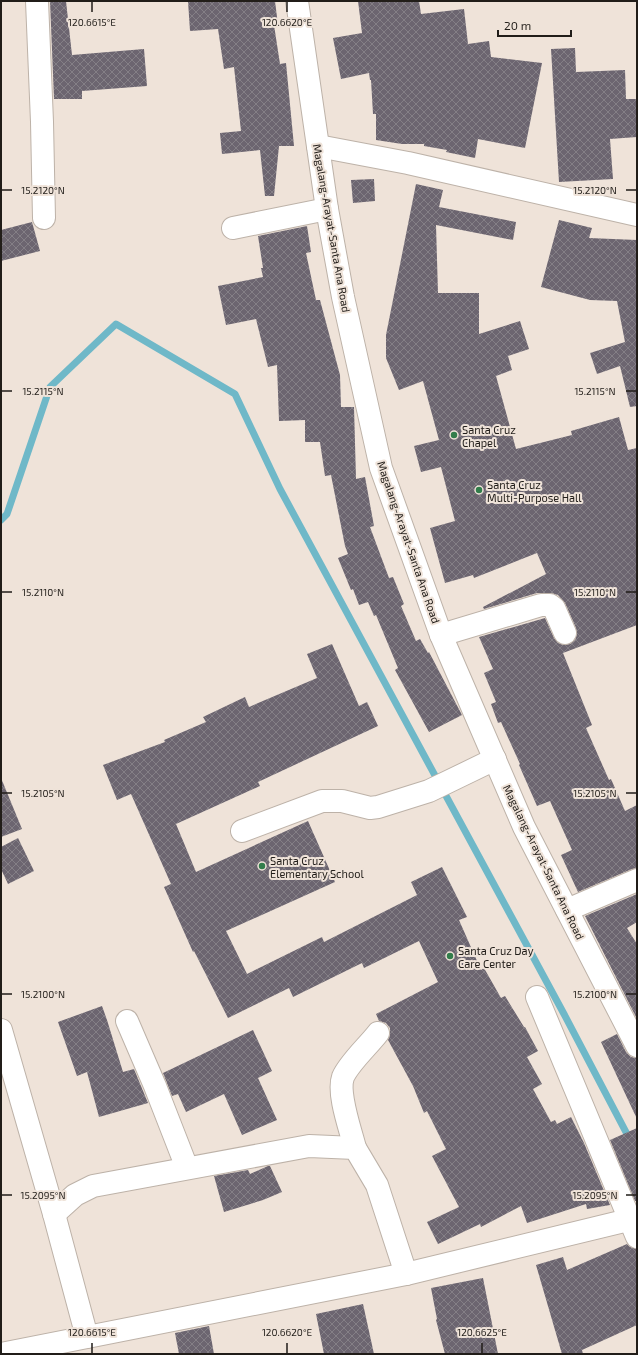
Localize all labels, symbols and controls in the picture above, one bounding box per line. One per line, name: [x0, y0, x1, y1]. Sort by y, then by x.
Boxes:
scale bar: [498, 12, 571, 38]
text: 120.6615°E: [68, 16, 116, 28]
text: 120.6620°E: [262, 16, 313, 28]
text: 20 m: [504, 18, 531, 32]
street label: Magalang-Arayat-Santa Ana Road: [311, 143, 353, 313]
text: 15.2120°N: [21, 184, 65, 196]
text: 15.2120°N: [573, 184, 617, 196]
text: 15.2115°N: [22, 385, 64, 397]
text: 15.2115°N: [574, 385, 616, 397]
place label: Santa Cruz Chapel: [462, 423, 516, 449]
marker: Santa Cruz Chapel: [449, 430, 459, 440]
street label: Magalang-Arayat-Santa Ana Road: [375, 459, 443, 625]
place label: Santa Cruz Multi-Purpose Hall: [487, 478, 582, 504]
marker: Santa Cruz Multi-Purpose Hall: [474, 485, 484, 495]
text: 15.2110°N: [22, 586, 64, 598]
text: 15.2110°N: [574, 586, 616, 598]
street label: Magalang-Arayat-Santa Ana Road: [501, 782, 587, 942]
text: 15.2105°N: [21, 787, 65, 799]
text: 15.2105°N: [573, 787, 617, 799]
place label: Santa Cruz Elementary School: [270, 854, 364, 880]
marker: Santa Cruz Elementary School: [257, 861, 267, 871]
place label: Santa Cruz Day Care Center: [458, 944, 534, 970]
marker: Santa Cruz Day Care Center: [445, 951, 455, 961]
text: 15.2100°N: [21, 988, 65, 1000]
text: 15.2100°N: [573, 988, 617, 1000]
text: 15.2095°N: [20, 1189, 66, 1201]
text: 15.2095°N: [572, 1189, 618, 1201]
text: 120.6615°E: [68, 1326, 116, 1338]
text: 120.6620°E: [262, 1326, 313, 1338]
text: 120.6625°E: [457, 1326, 507, 1338]

